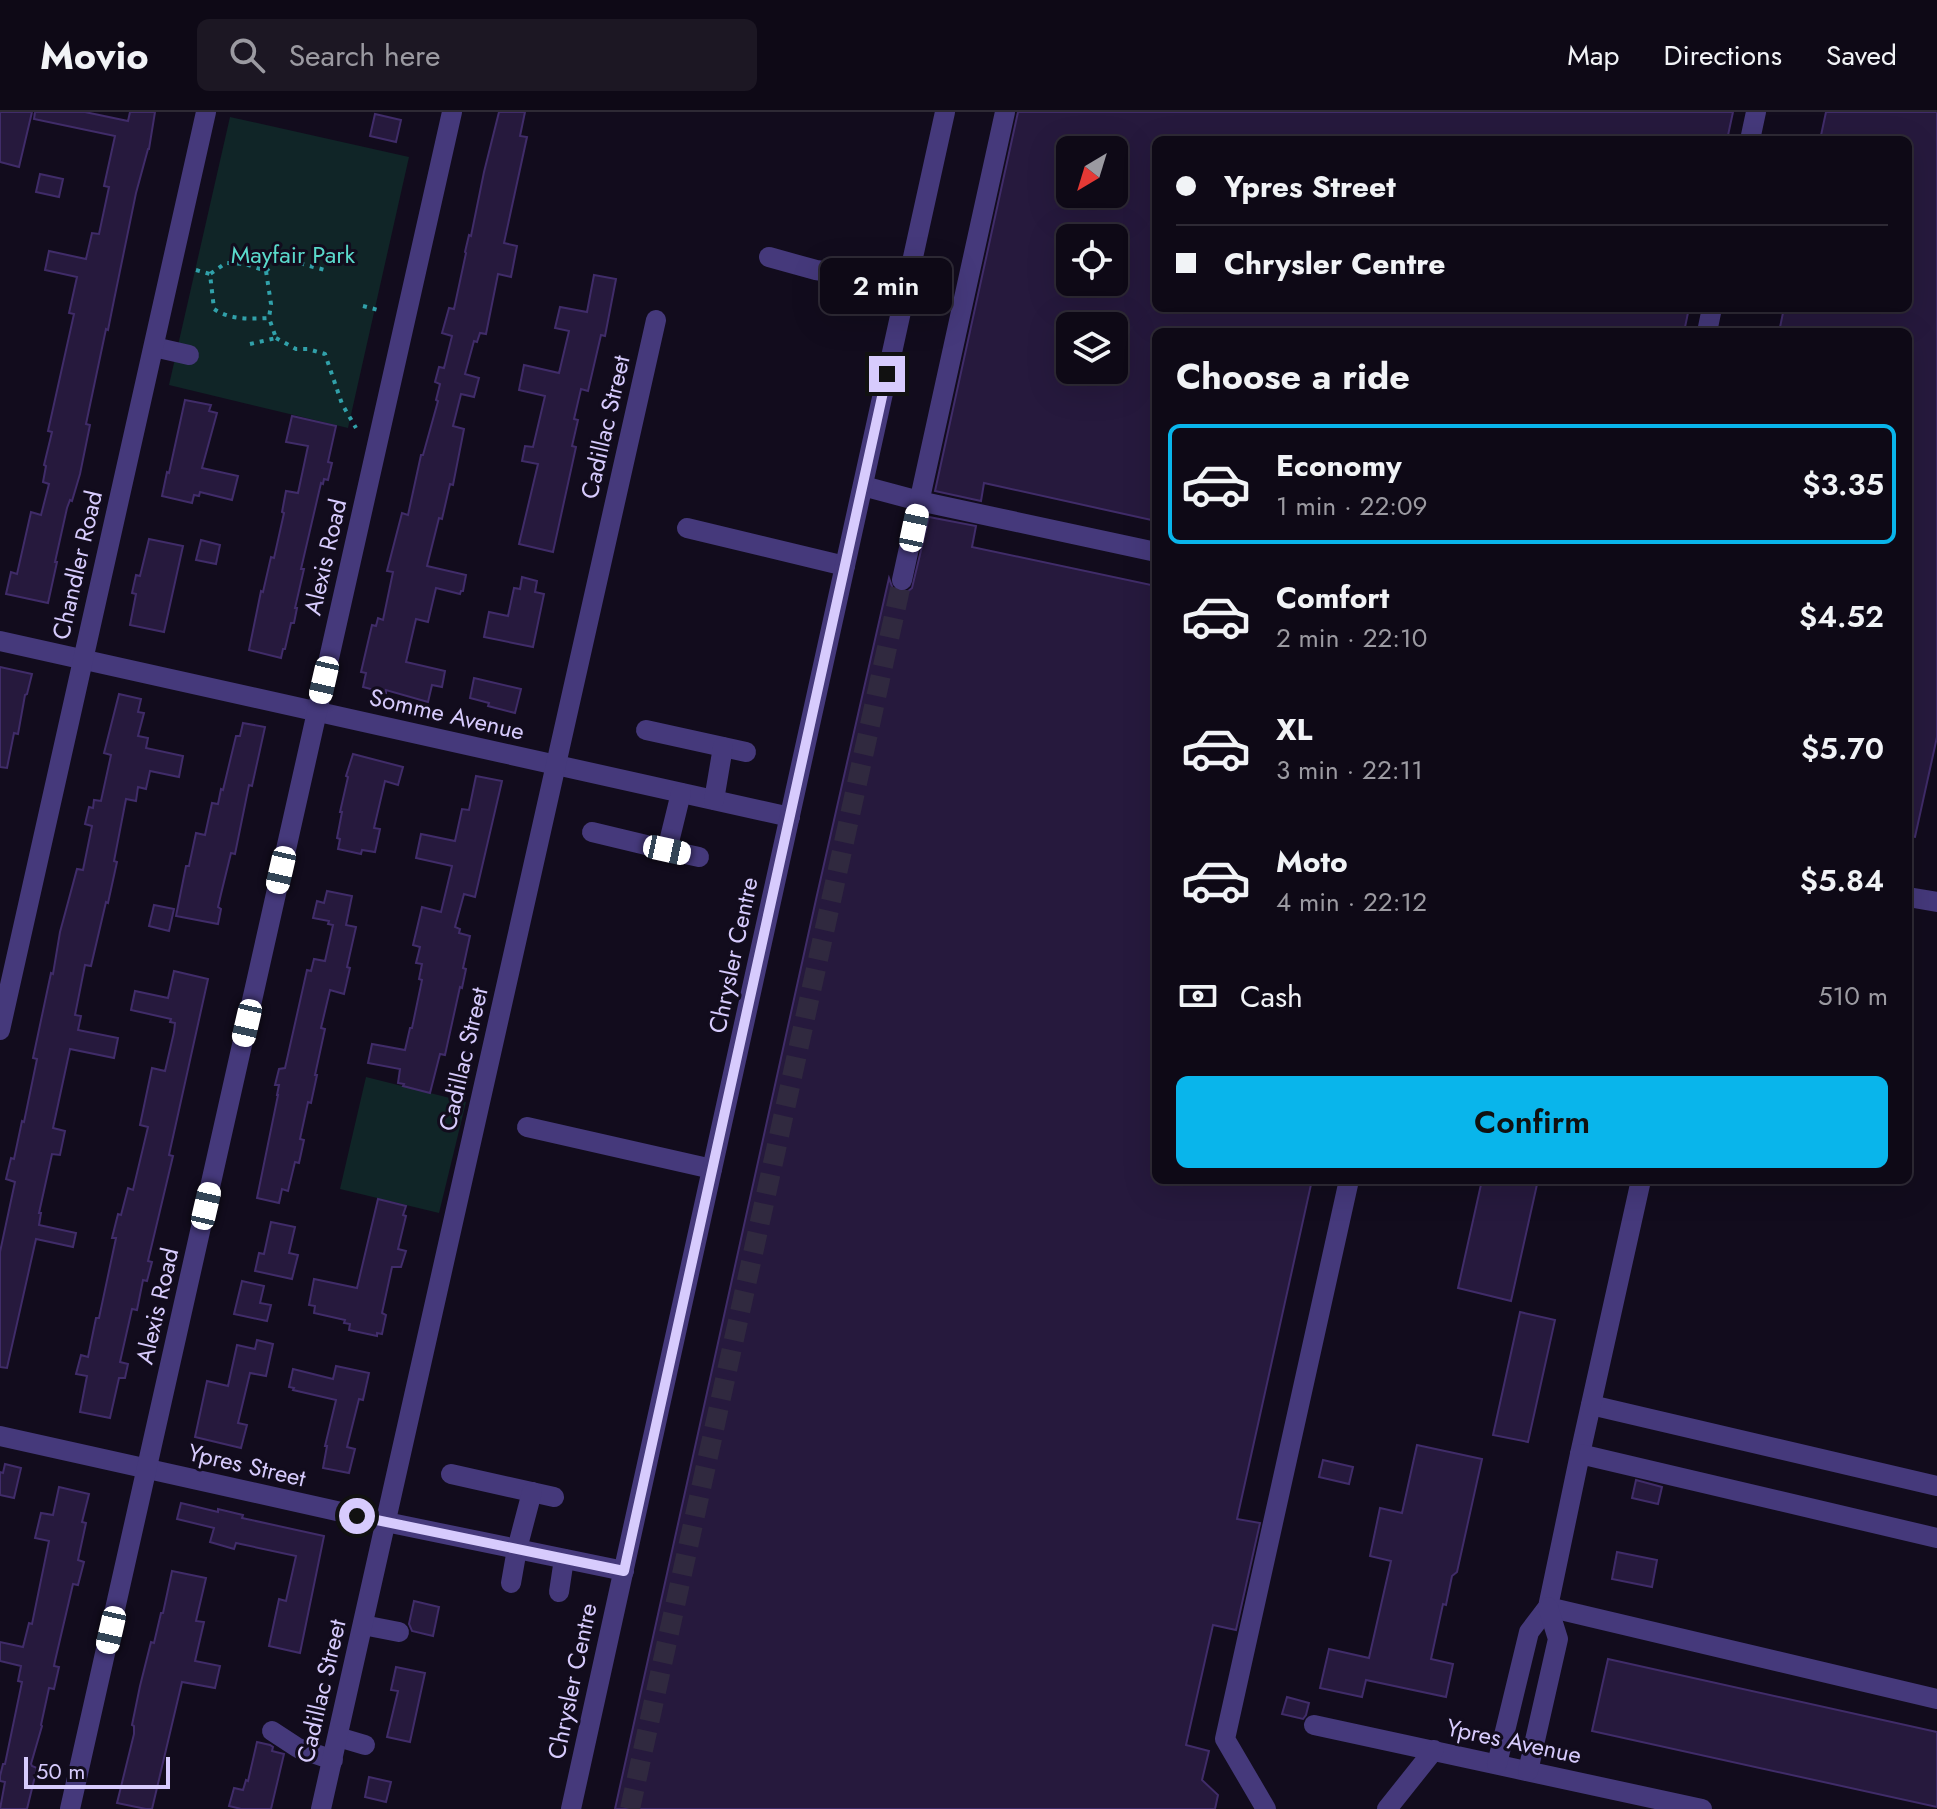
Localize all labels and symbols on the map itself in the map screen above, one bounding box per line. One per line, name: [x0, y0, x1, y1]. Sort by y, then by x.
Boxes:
north arrow: [1056, 136, 1128, 208]
park label: Mayfair Park: [231, 237, 356, 272]
callout: 2 min: [821, 258, 953, 314]
street label: Cadillac Street: [571, 352, 639, 502]
route end: [869, 356, 905, 392]
street label: Chandler Road: [43, 487, 111, 643]
street label: Alexis Road: [295, 495, 355, 619]
car: [897, 502, 931, 554]
car: [307, 654, 341, 706]
street label: Somme Avenue: [366, 679, 528, 749]
car: [641, 833, 693, 867]
car: [264, 844, 298, 896]
street label: Chrysler Centre: [699, 874, 767, 1036]
street label: Cadillac Street: [429, 984, 497, 1134]
car: [230, 997, 264, 1049]
car: [189, 1180, 223, 1232]
street label: Alexis Road: [127, 1244, 187, 1368]
street label: Ypres Street: [185, 1434, 309, 1496]
route start: [339, 1498, 375, 1534]
street label: Chrysler Centre: [538, 1600, 606, 1762]
car: [94, 1604, 128, 1656]
street label: Cadillac Street: [287, 1616, 355, 1766]
street label: Ypres Avenue: [1443, 1710, 1585, 1772]
scale bar: [24, 1753, 170, 1789]

